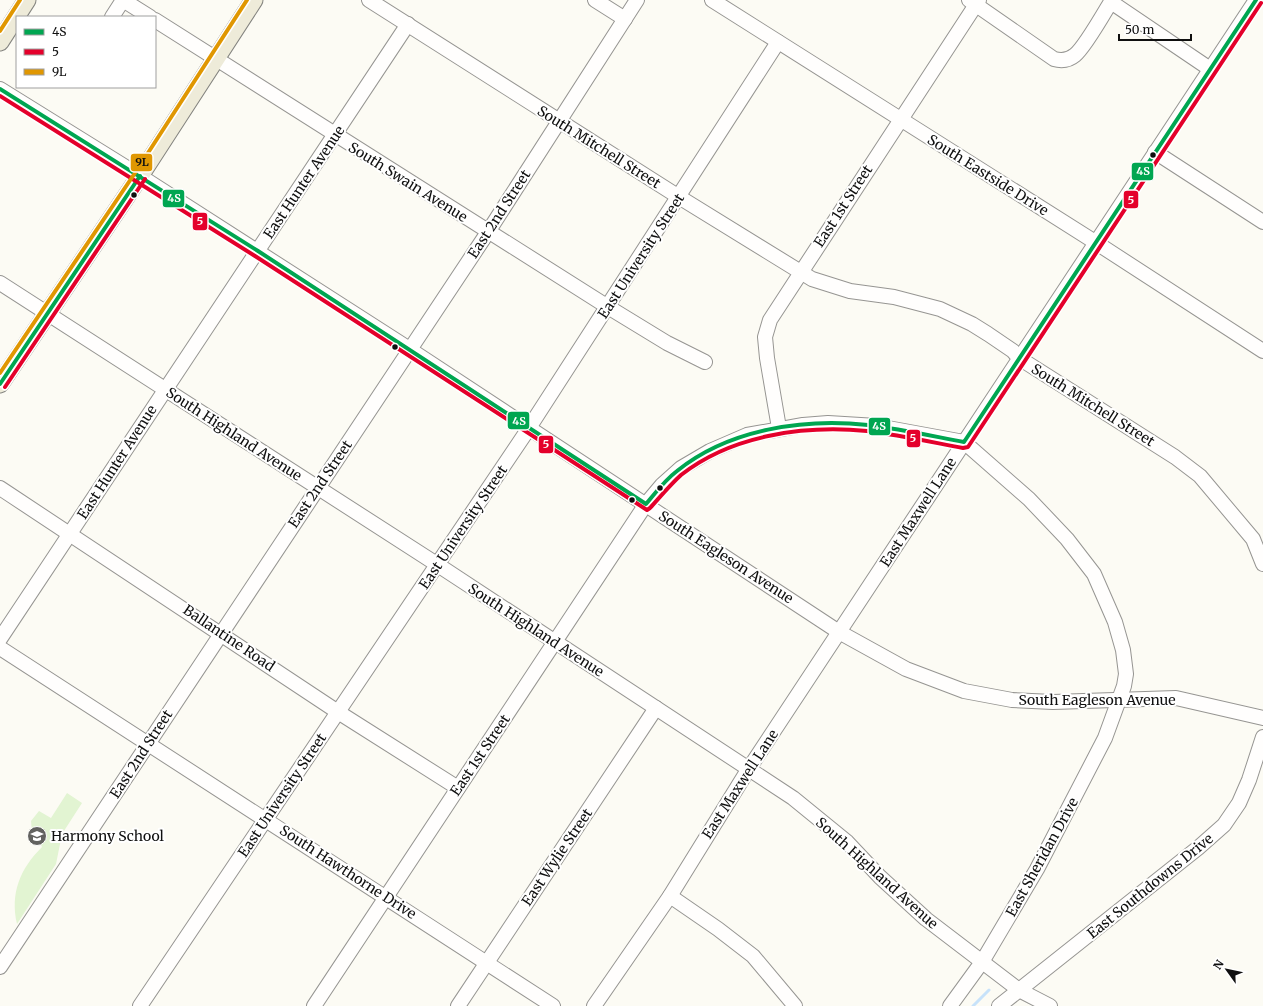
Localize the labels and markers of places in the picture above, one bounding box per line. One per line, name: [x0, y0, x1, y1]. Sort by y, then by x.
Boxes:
unlabelled marker: [1148, 150, 1158, 160]
unlabelled marker: [129, 190, 139, 200]
unlabelled marker: [390, 342, 400, 352]
unlabelled marker: [655, 483, 665, 493]
unlabelled marker: [627, 495, 637, 505]
school or university icon: Harmony School: [26, 825, 48, 847]
place label: Harmony School: [51, 827, 165, 845]

